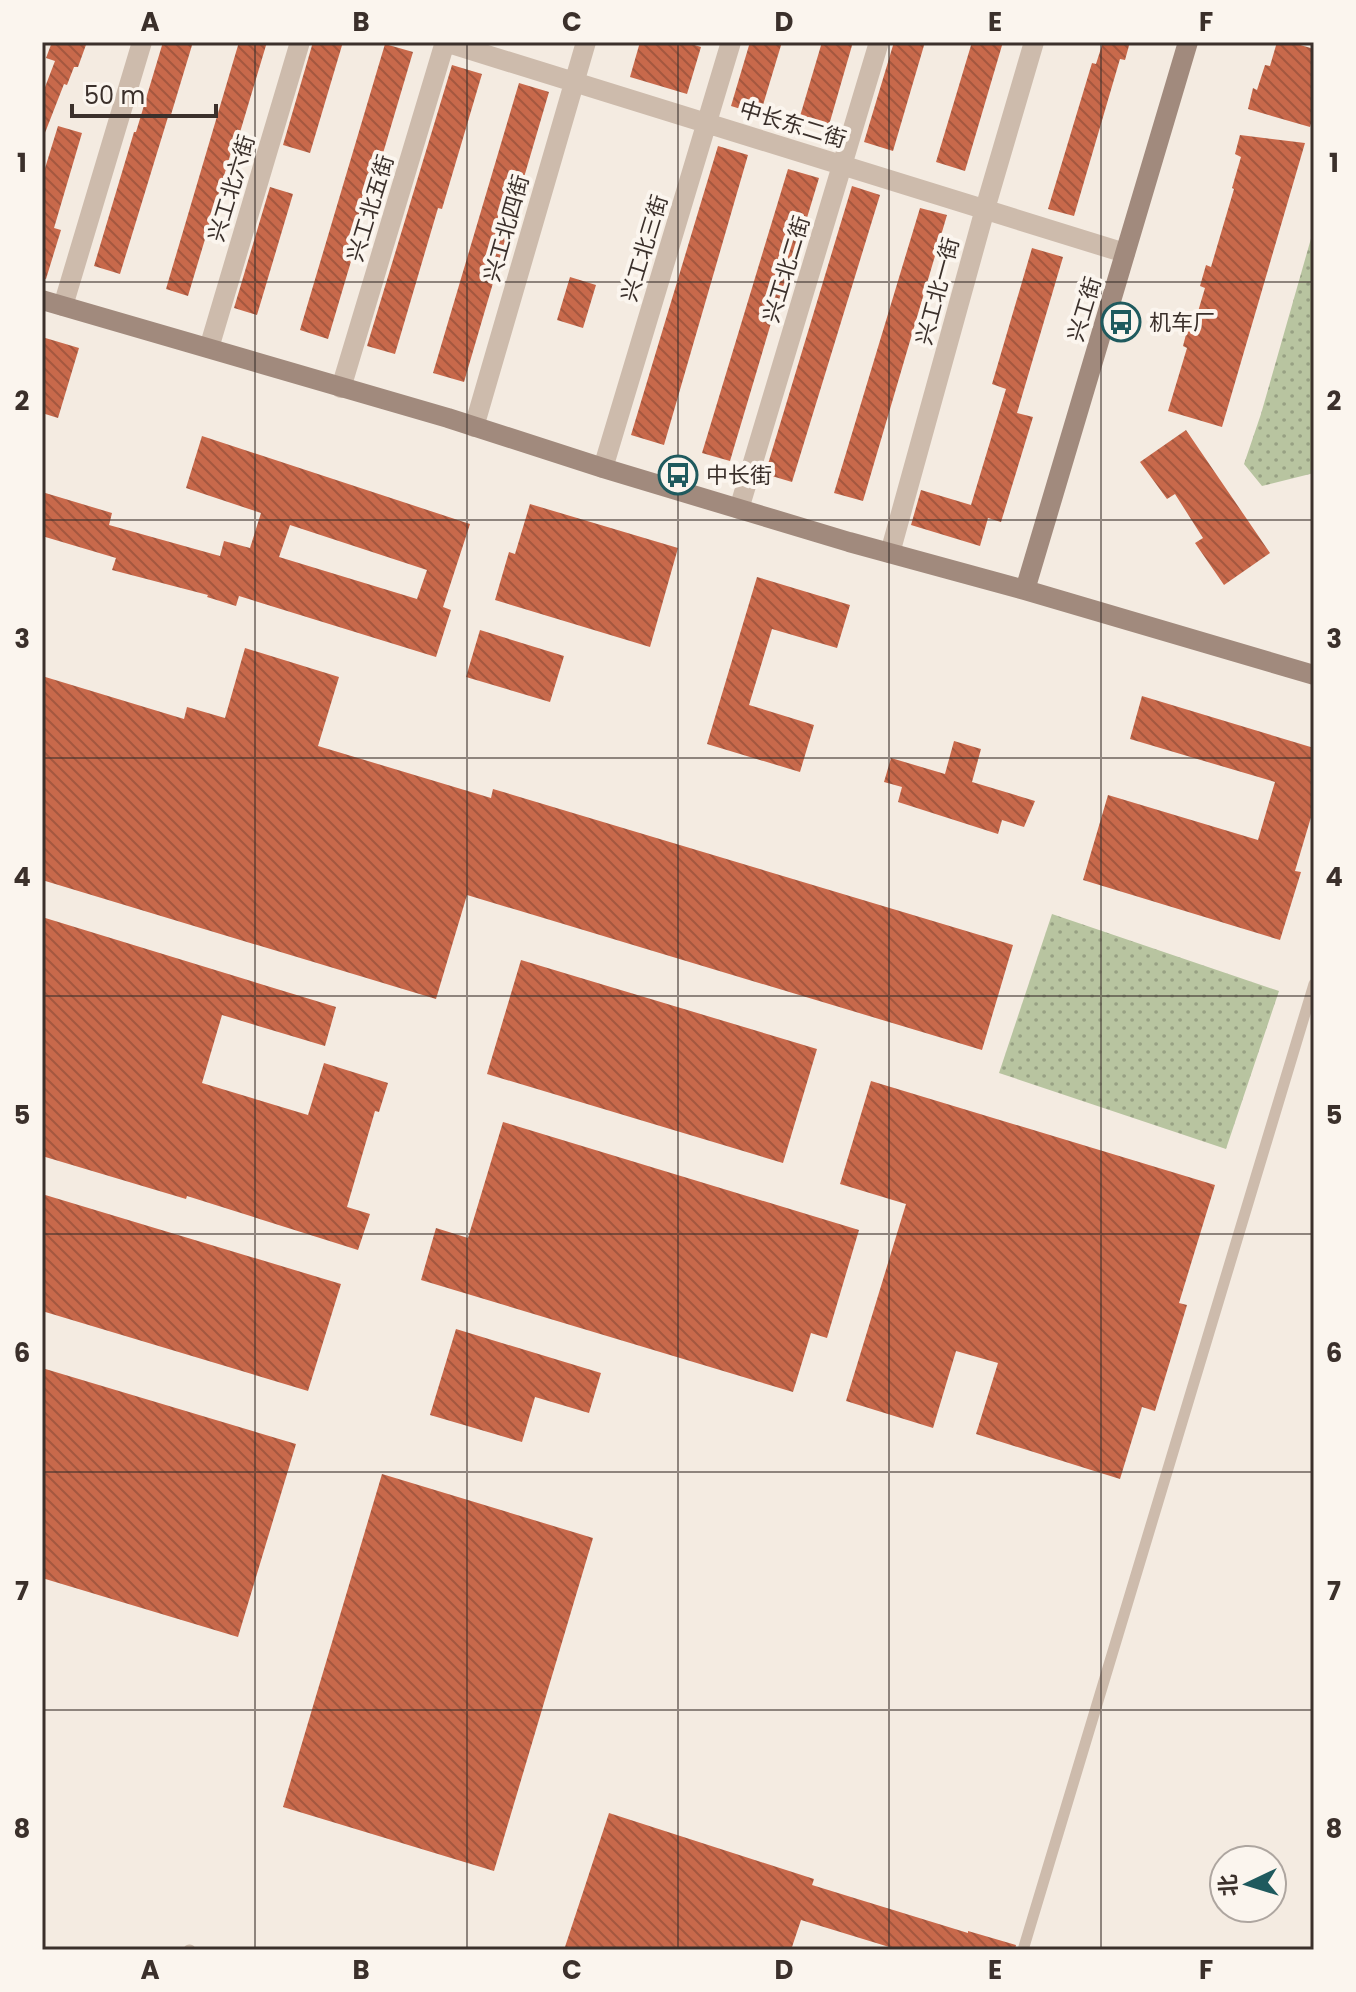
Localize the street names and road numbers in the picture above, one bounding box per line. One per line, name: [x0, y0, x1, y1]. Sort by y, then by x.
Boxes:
street label: 中长东二街: [736, 94, 850, 155]
street label: 兴工北六街: [201, 131, 262, 245]
street label: 兴工北五街: [340, 151, 401, 265]
street label: 兴工北四街: [476, 171, 537, 285]
street label: 兴工北三街: [614, 191, 675, 305]
street label: 兴工北二街: [756, 212, 817, 326]
street label: 兴工北一街: [908, 234, 967, 348]
street label: 兴工街: [1060, 273, 1109, 345]

